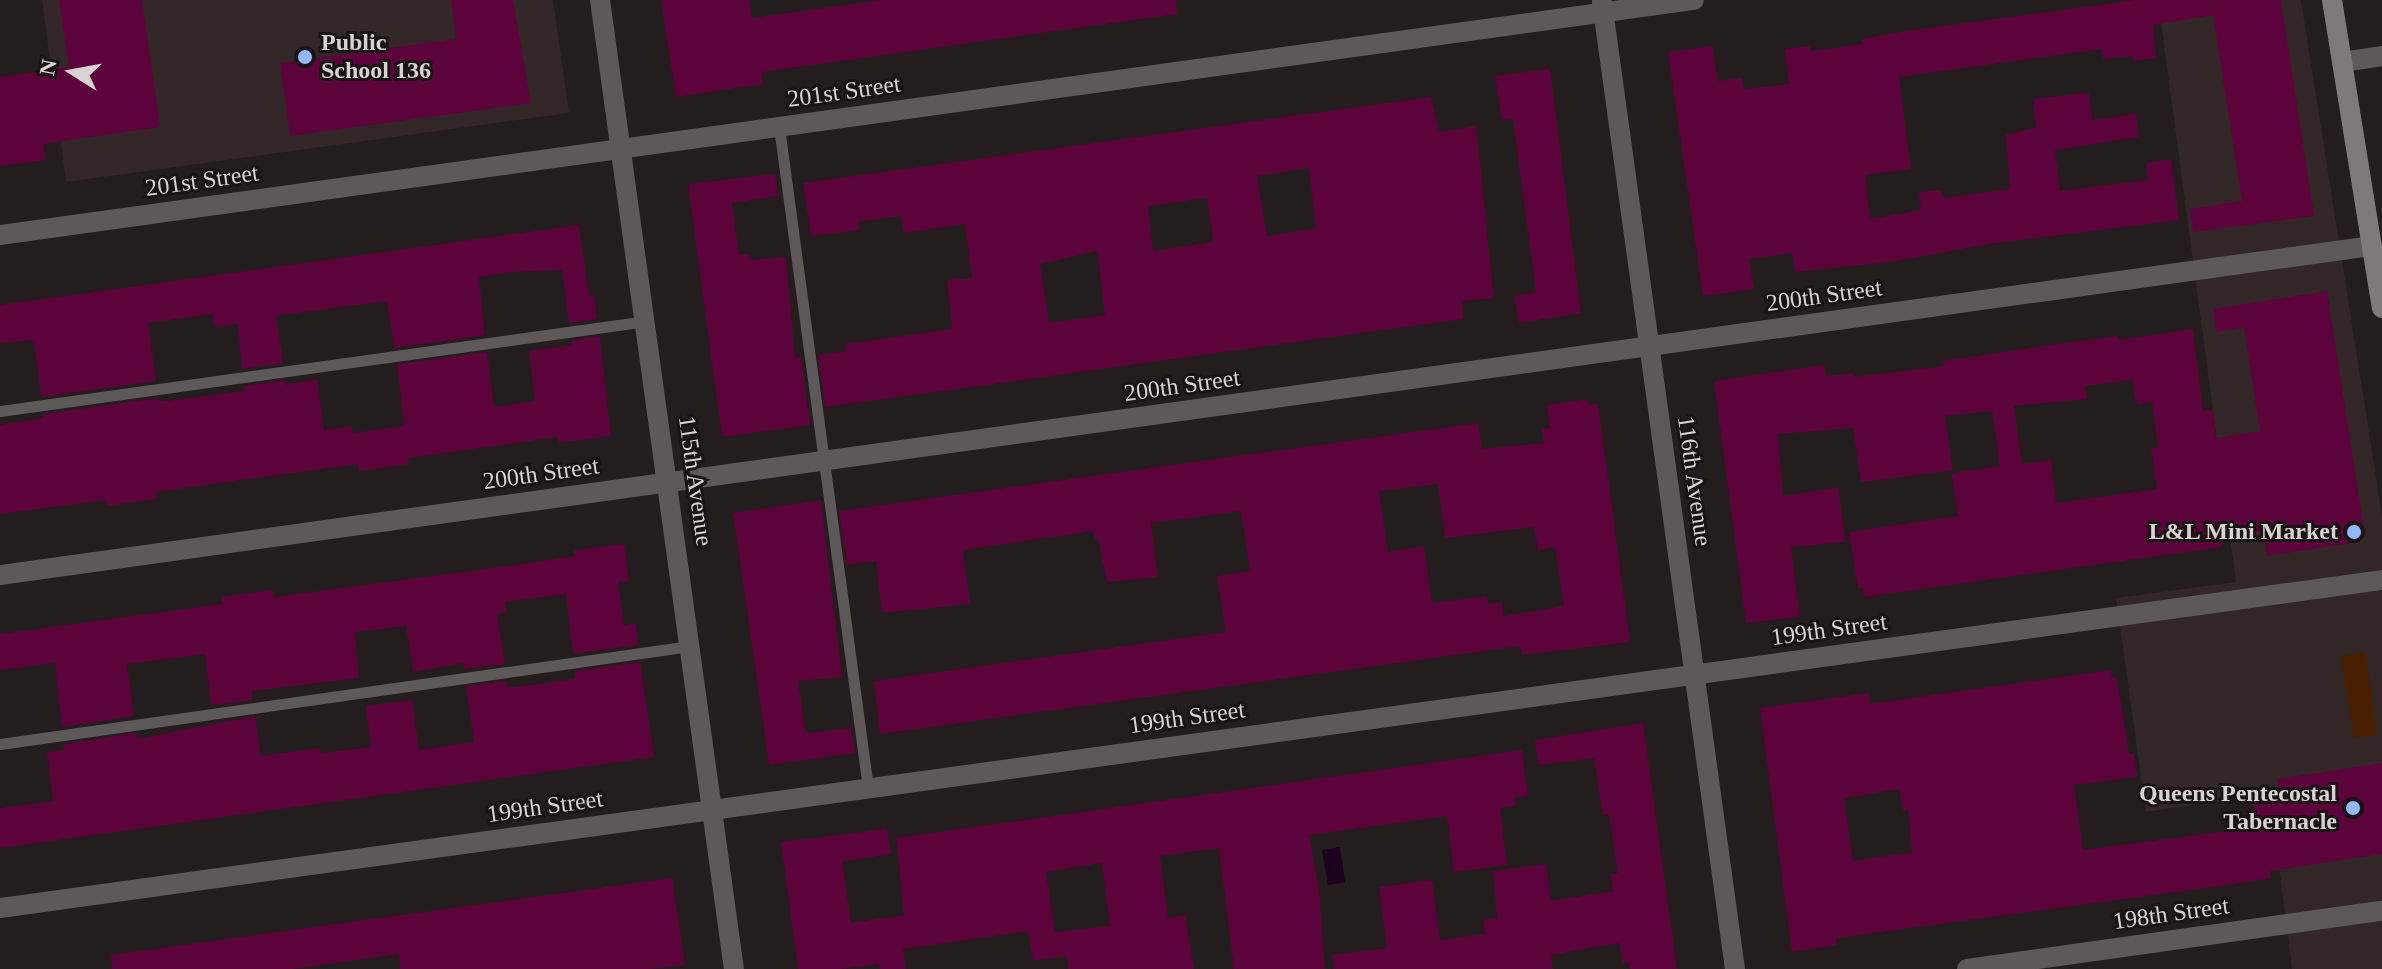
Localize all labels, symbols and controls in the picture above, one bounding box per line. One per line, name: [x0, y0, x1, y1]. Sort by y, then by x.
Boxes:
place label: Public School 136: [321, 29, 431, 85]
north arrow: [32, 32, 112, 112]
marker: Public School 136: [296, 48, 314, 66]
text: N: [34, 57, 62, 78]
street label: 201st Street: [786, 70, 902, 114]
street label: 201st Street: [144, 159, 260, 203]
street label: 200th Street: [1764, 274, 1884, 318]
street label: 200th Street: [1122, 364, 1242, 408]
street label: 115th Avenue: [672, 413, 718, 549]
street label: 116th Avenue: [1671, 413, 1717, 549]
street label: 200th Street: [481, 452, 601, 496]
place label: L&L Mini Market: [2147, 518, 2338, 546]
marker: L&L Mini Market: [2345, 523, 2363, 541]
street label: 199th Street: [1769, 608, 1889, 652]
street label: 199th Street: [1127, 696, 1247, 740]
place label: Queens Pentecostal Tabernacle: [2139, 780, 2337, 836]
street label: 199th Street: [485, 785, 605, 829]
marker: Queens Pentecostal Tabernacle: [2344, 799, 2362, 817]
street label: 198th Street: [2111, 892, 2231, 936]

